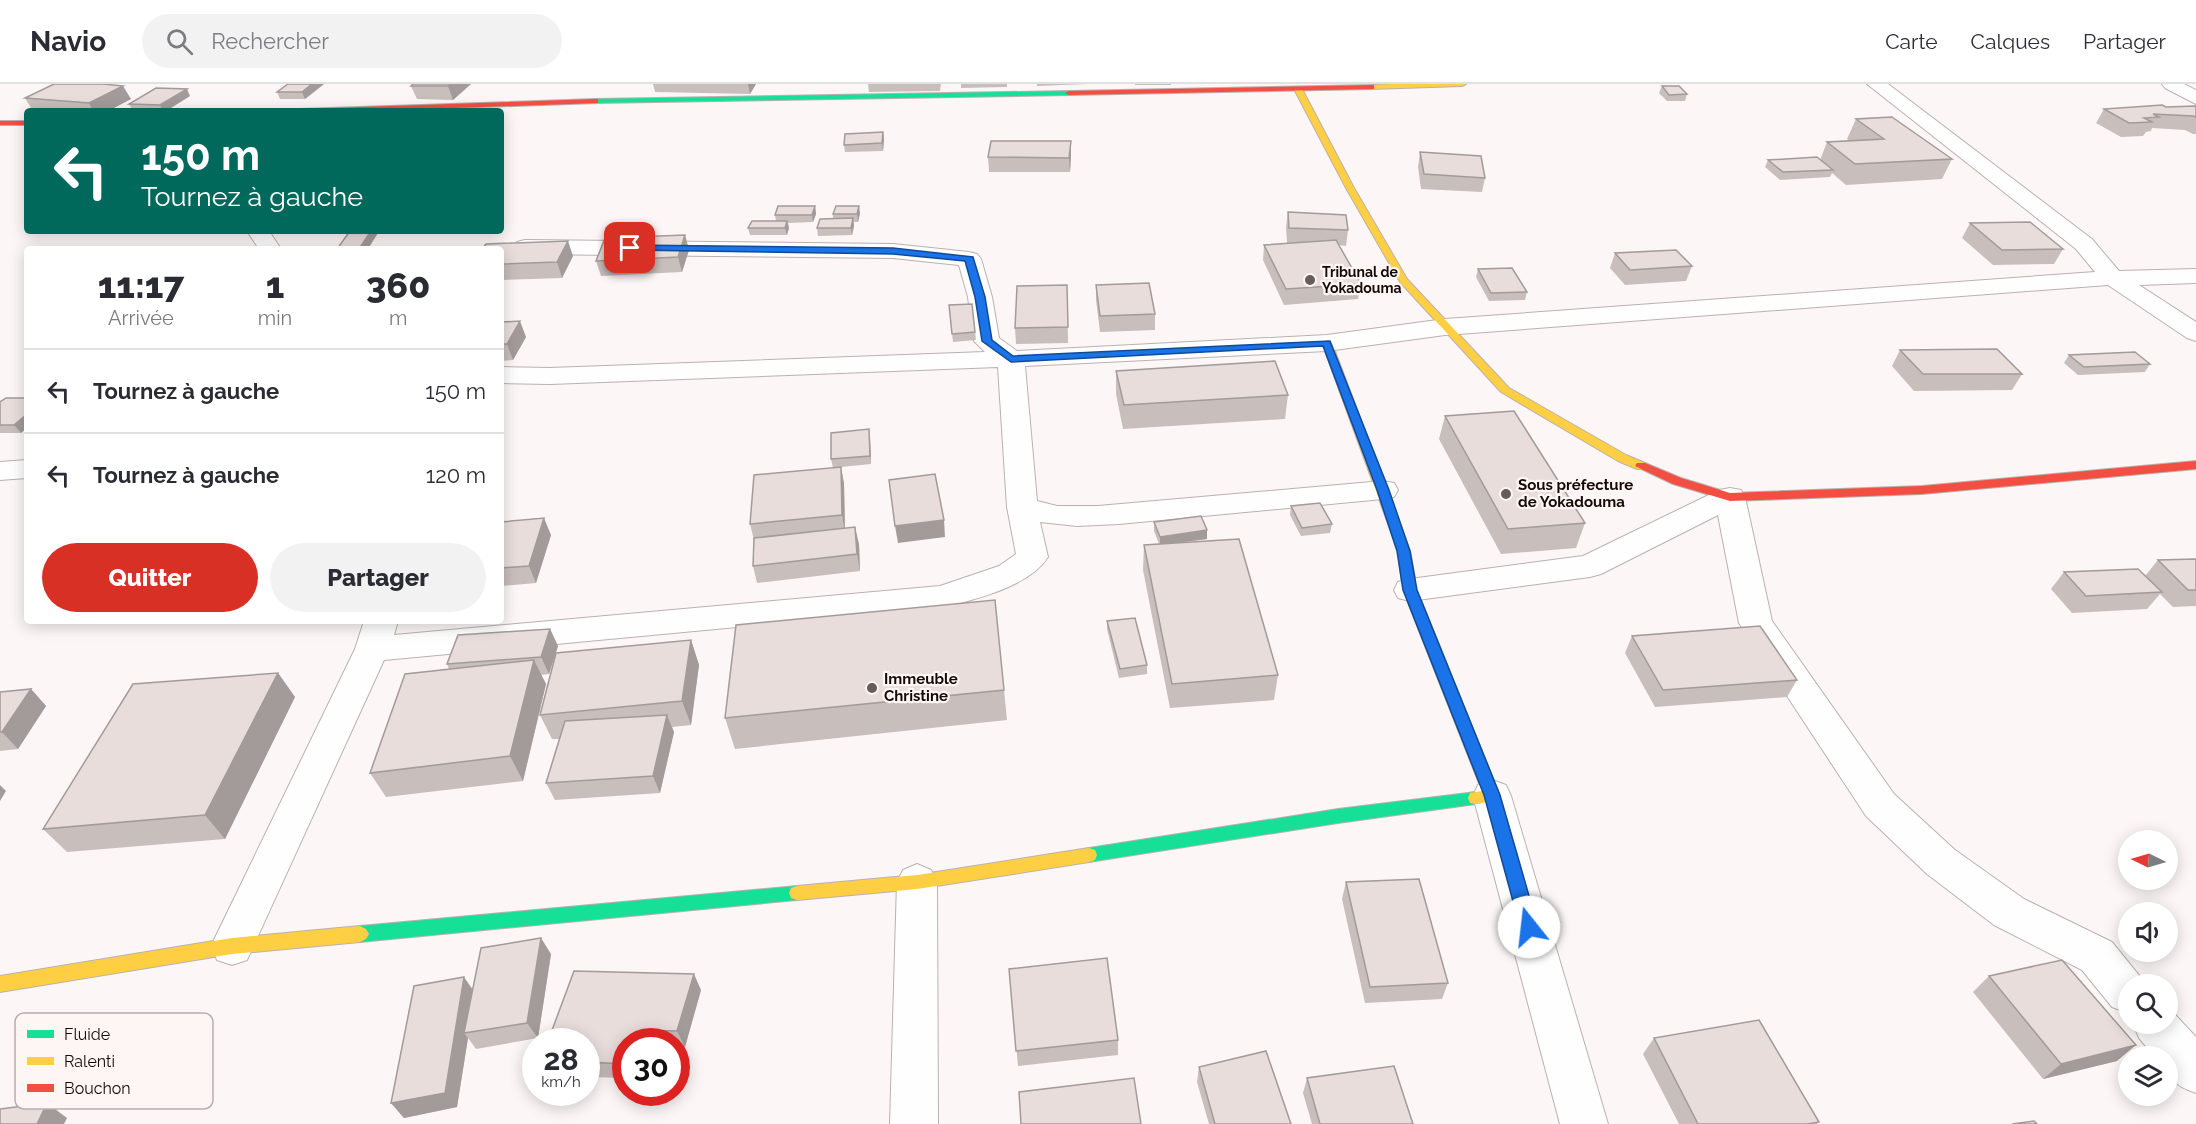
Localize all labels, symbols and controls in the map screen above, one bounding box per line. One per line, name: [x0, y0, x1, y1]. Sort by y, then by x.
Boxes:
search box: [142, 14, 562, 68]
text: Navio: [30, 25, 106, 58]
icon: search: [163, 25, 196, 58]
text: Rechercher: [211, 28, 329, 54]
text: Carte: [1885, 29, 1938, 54]
text: Calques: [1971, 29, 2050, 54]
text: Partager: [2083, 29, 2166, 54]
text: 150 m: [141, 131, 260, 180]
icon: left: [42, 132, 120, 210]
text: Tournez à gauche: [141, 181, 363, 212]
pin: [604, 222, 655, 273]
icon: arrive: [613, 231, 646, 264]
text: 11:17: [98, 264, 184, 306]
text: 1: [266, 264, 284, 306]
text: 360: [366, 264, 430, 306]
place label: Tribunal de Yokadouma: [1322, 264, 1401, 296]
marker: Tribunal de Yokadouma: [1303, 273, 1317, 287]
text: Arrivée: [108, 306, 174, 330]
text: min: [258, 306, 292, 330]
text: m: [389, 306, 407, 330]
icon: left: [42, 375, 75, 408]
text: Tournez à gauche: [93, 378, 279, 404]
text: 150 m: [425, 378, 486, 404]
icon: left: [42, 459, 75, 492]
text: Tournez à gauche: [93, 462, 279, 488]
text: 120 m: [426, 462, 486, 488]
place label: Sous préfecture de Yokadouma: [1518, 476, 1633, 511]
marker: Sous préfecture de Yokadouma: [1499, 487, 1513, 501]
button: Quitter: [42, 543, 258, 612]
button: Partager: [270, 543, 486, 612]
place label: Immeuble Christine: [884, 670, 958, 705]
marker: Immeuble Christine: [865, 681, 879, 695]
north arrow: [2118, 830, 2178, 890]
map controls: [2118, 830, 2178, 1106]
position arrow: [1497, 895, 1561, 959]
button: sound: [2118, 902, 2178, 962]
button: search: [2118, 974, 2178, 1034]
legend: [15, 1013, 213, 1109]
text: Fluide: [64, 1025, 110, 1044]
speed limit sign: 30: [612, 1028, 690, 1106]
text: 28: [543, 1042, 579, 1077]
button: layers: [2118, 1046, 2178, 1106]
text: Ralenti: [64, 1052, 115, 1071]
text: km/h: [541, 1073, 581, 1091]
text: Bouchon: [64, 1079, 131, 1098]

